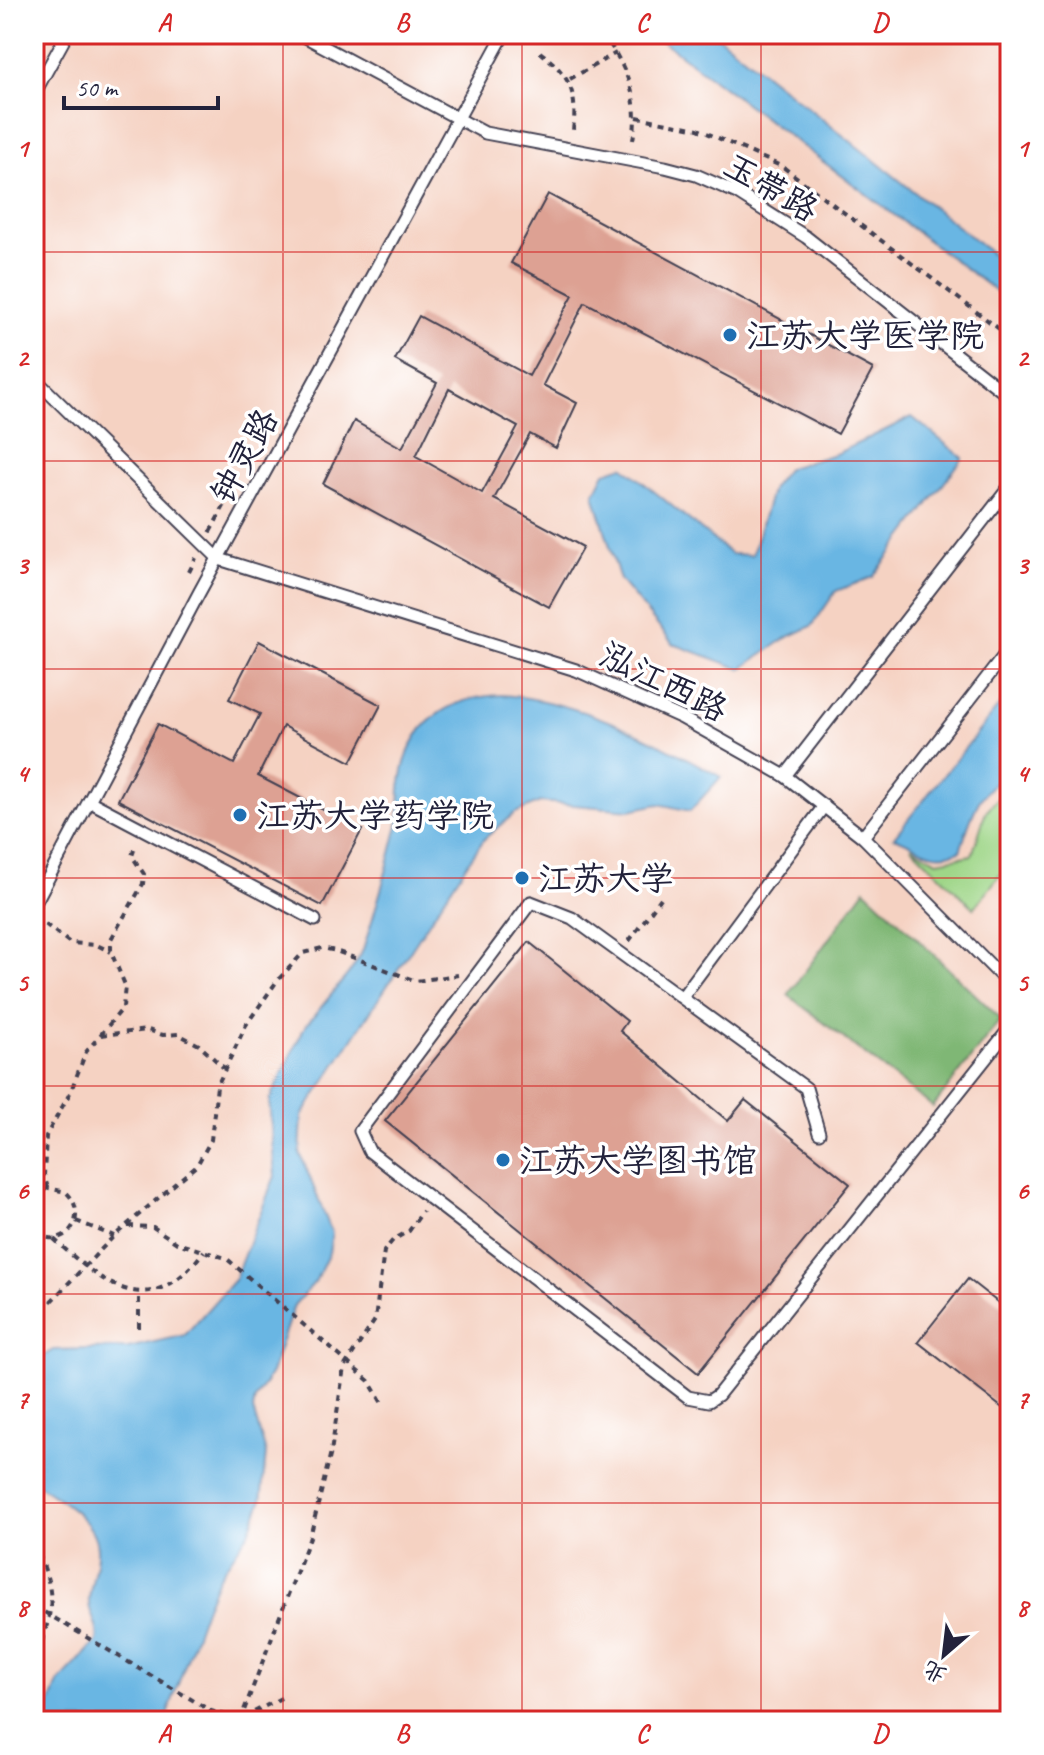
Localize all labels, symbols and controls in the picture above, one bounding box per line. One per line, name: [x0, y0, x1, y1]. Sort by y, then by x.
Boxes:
text: A: [157, 6, 172, 39]
text: B: [395, 6, 411, 39]
text: C: [636, 6, 652, 39]
text: D: [872, 6, 890, 39]
scale bar: [64, 60, 218, 110]
text: 50 m: [76, 73, 119, 103]
text: 1: [16, 132, 31, 165]
text: 1: [1016, 132, 1031, 165]
street label: 玉带路: [716, 143, 826, 231]
place label: 江苏大学医学院: [746, 314, 984, 357]
marker: 江苏大学医学院: [721, 326, 739, 344]
text: 2: [16, 341, 30, 374]
text: 2: [1016, 341, 1030, 374]
street label: 钟灵路: [200, 401, 288, 511]
text: 3: [16, 549, 30, 582]
text: 3: [1016, 549, 1030, 582]
street label: 泓江西路: [593, 633, 735, 731]
text: 4: [16, 757, 31, 790]
text: 4: [1016, 757, 1031, 790]
place label: 江苏大学药学院: [256, 794, 494, 837]
marker: 江苏大学药学院: [231, 806, 249, 824]
place label: 江苏大学: [538, 857, 674, 900]
marker: 江苏大学: [513, 869, 531, 887]
text: 5: [16, 966, 30, 999]
text: 5: [1016, 966, 1030, 999]
place label: 江苏大学图书馆: [519, 1139, 757, 1182]
marker: 江苏大学图书馆: [494, 1151, 512, 1169]
text: 6: [16, 1174, 30, 1207]
text: 6: [1016, 1174, 1030, 1207]
text: 7: [16, 1383, 30, 1416]
text: 7: [1016, 1383, 1030, 1416]
text: 8: [16, 1591, 31, 1624]
text: 8: [1016, 1591, 1031, 1624]
north arrow: [904, 1615, 984, 1695]
text: 北: [919, 1654, 951, 1689]
text: A: [157, 1717, 172, 1750]
text: B: [395, 1717, 411, 1750]
text: C: [636, 1717, 652, 1750]
text: D: [872, 1717, 890, 1750]

